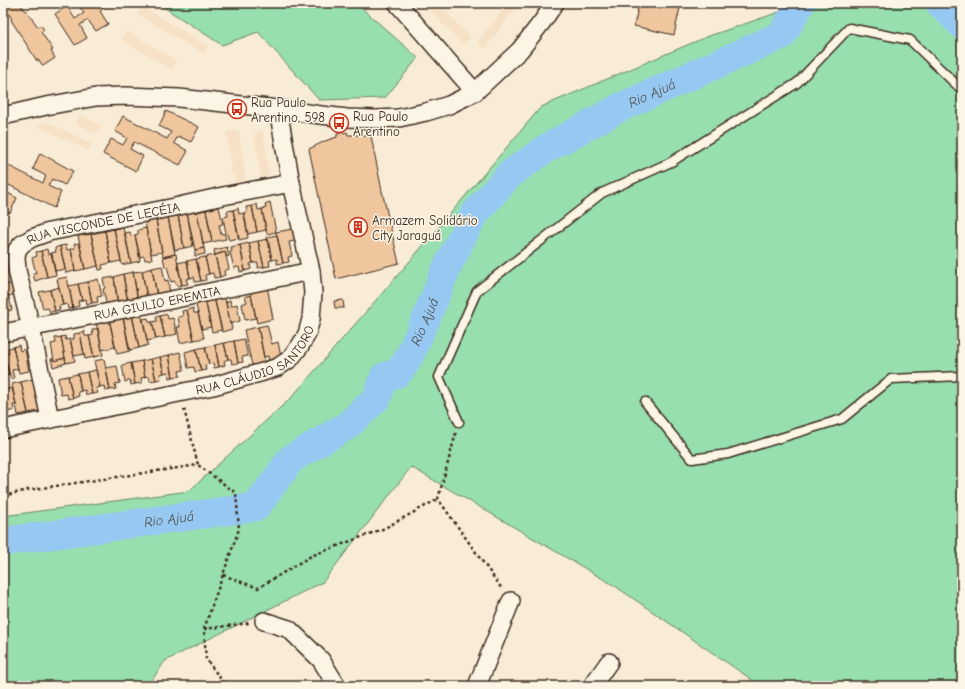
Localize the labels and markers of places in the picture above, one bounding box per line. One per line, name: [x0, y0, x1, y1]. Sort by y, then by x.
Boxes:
place label: Rua Paulo Arentino, 598: [251, 95, 325, 125]
bus stop icon: Rua Paulo Arentino, 598: [226, 98, 248, 120]
place label: Rua Paulo Arentino: [353, 109, 408, 139]
bus stop icon: Rua Paulo Arentino: [328, 112, 350, 134]
place label: Armazem Solidário City Jaraguá: [372, 213, 478, 243]
building icon: Armazem Solidário City Jaraguá: [347, 216, 369, 238]

